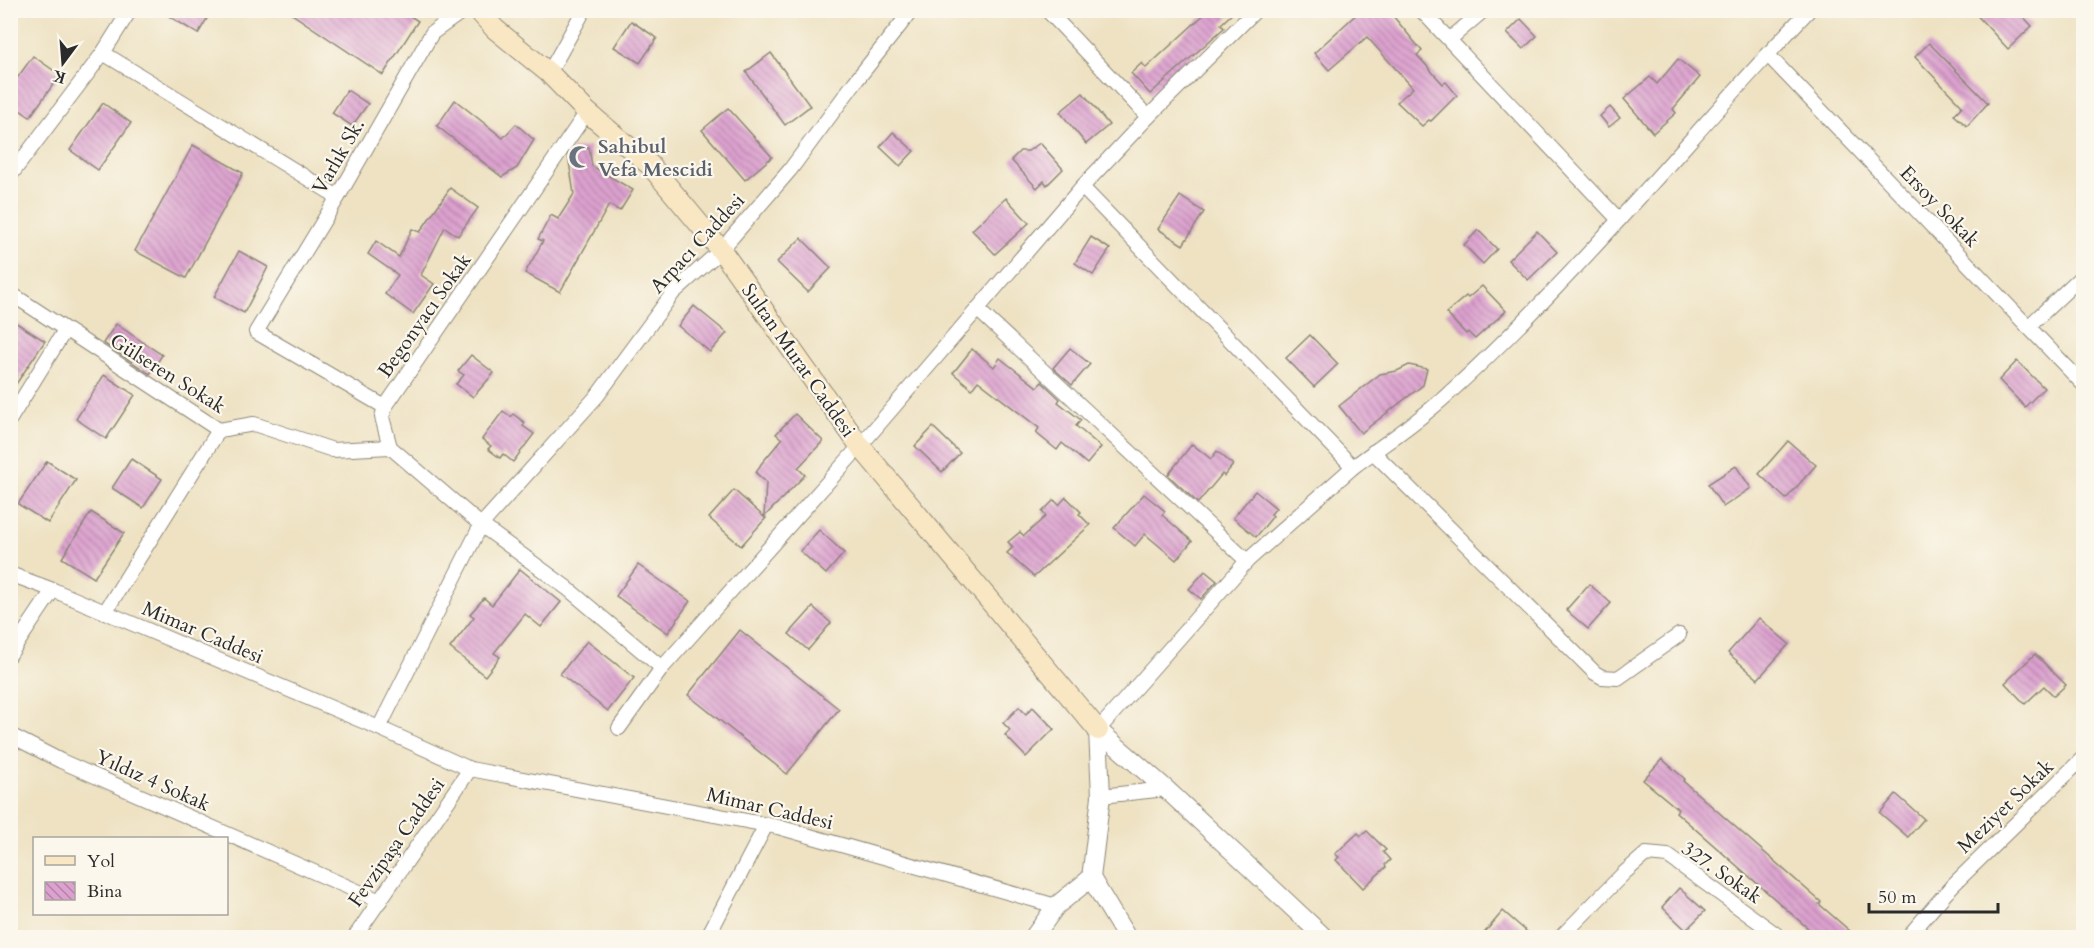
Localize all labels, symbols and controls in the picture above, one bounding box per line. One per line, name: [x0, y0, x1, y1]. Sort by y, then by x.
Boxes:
north arrow: [33, 33, 93, 93]
text: K: [50, 64, 68, 89]
street label: Varlık Sk.: [306, 113, 371, 199]
place label: Sahibul Vefa Mescidi: [598, 133, 713, 183]
mosque icon: Sahibul Vefa Mescidi: [567, 144, 593, 170]
street label: Ersoy Sokak: [1894, 160, 1986, 253]
street label: Arpacı Caddesi: [644, 187, 751, 299]
street label: Begonyacı Sokak: [371, 247, 478, 383]
street label: Sultan Murat Caddesi: [735, 278, 862, 443]
street label: Gülseren Sokak: [105, 327, 231, 420]
street label: Mimar Caddesi: [138, 595, 268, 670]
street label: Yıldız 4 Sokak: [91, 743, 215, 818]
street label: Meziyet Sokak: [1951, 753, 2060, 859]
street label: Fevzipaşa Caddesi: [342, 772, 451, 912]
street label: Mimar Caddesi: [704, 781, 836, 836]
street label: 327. Sokak: [1676, 835, 1767, 910]
legend: [33, 837, 228, 915]
text: Yol: [87, 849, 115, 874]
scale bar: [1869, 876, 1998, 914]
text: Bina: [87, 879, 123, 904]
text: 50 m: [1878, 885, 1917, 910]

